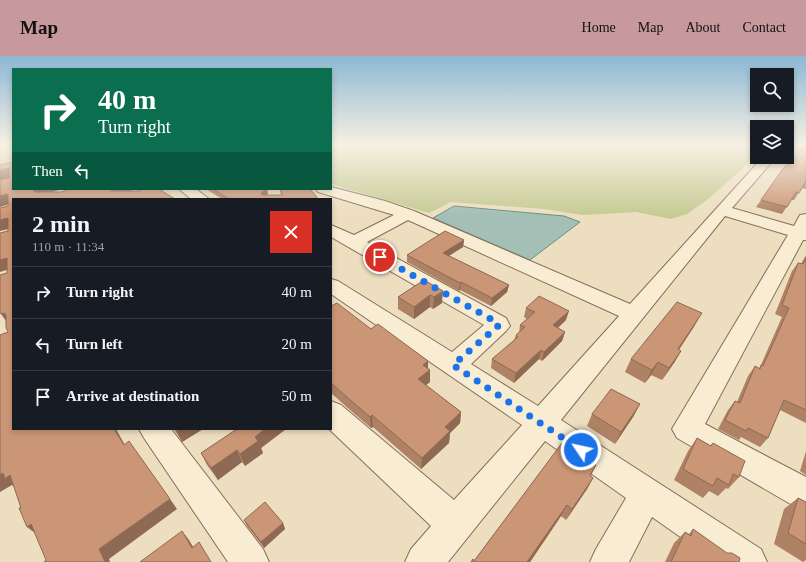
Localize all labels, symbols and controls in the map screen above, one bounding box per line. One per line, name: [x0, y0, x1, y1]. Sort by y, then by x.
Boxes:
text: Map: [20, 17, 58, 38]
text: Home: [582, 20, 616, 35]
text: Map: [638, 20, 663, 35]
text: About: [685, 20, 720, 35]
text: Contact: [742, 20, 786, 35]
map controls: [750, 68, 794, 164]
button: search: [750, 68, 794, 112]
icon: right: [32, 84, 84, 136]
text: 40 m: [98, 84, 156, 115]
text: Turn right: [98, 117, 171, 137]
button: layers: [750, 120, 794, 164]
icon: left: [71, 160, 93, 182]
text: Then: [32, 163, 63, 179]
text: 2 min: [32, 211, 90, 237]
button: close: [270, 211, 312, 253]
text: 110 m · 11:34: [32, 239, 104, 254]
pin: [363, 240, 397, 274]
icon: arrive: [369, 246, 391, 268]
icon: right: [32, 282, 54, 304]
text: Turn right: [66, 284, 133, 300]
text: 40 m: [282, 284, 312, 300]
icon: left: [32, 334, 54, 356]
text: Turn left: [66, 336, 123, 352]
text: 20 m: [282, 336, 312, 352]
icon: arrive: [32, 386, 54, 408]
text: Arrive at destination: [66, 388, 199, 404]
text: 50 m: [282, 388, 312, 404]
position arrow: [560, 429, 602, 471]

